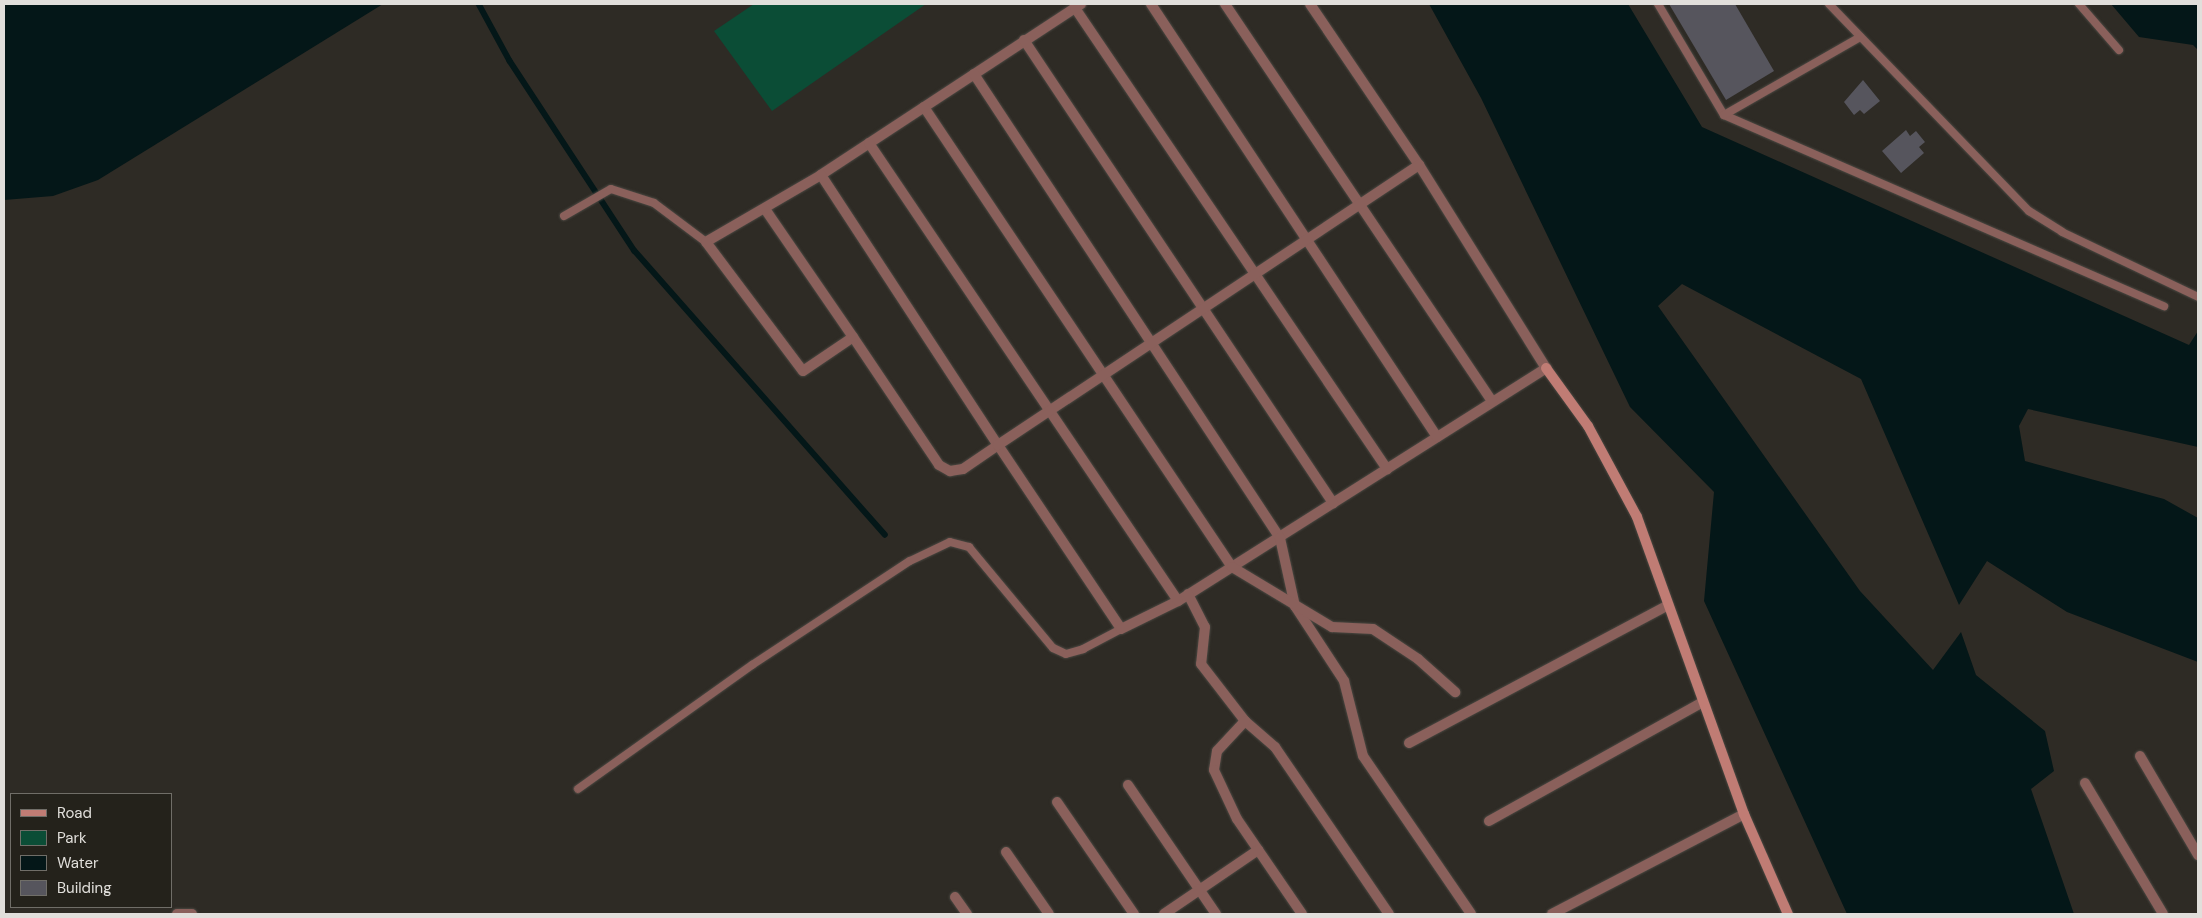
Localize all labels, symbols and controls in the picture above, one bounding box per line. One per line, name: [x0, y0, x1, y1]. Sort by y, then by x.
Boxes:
legend: [10, 793, 172, 908]
text: Road: [57, 803, 92, 823]
text: Park: [57, 828, 87, 848]
text: Water: [57, 853, 98, 873]
text: Building: [57, 878, 112, 898]

